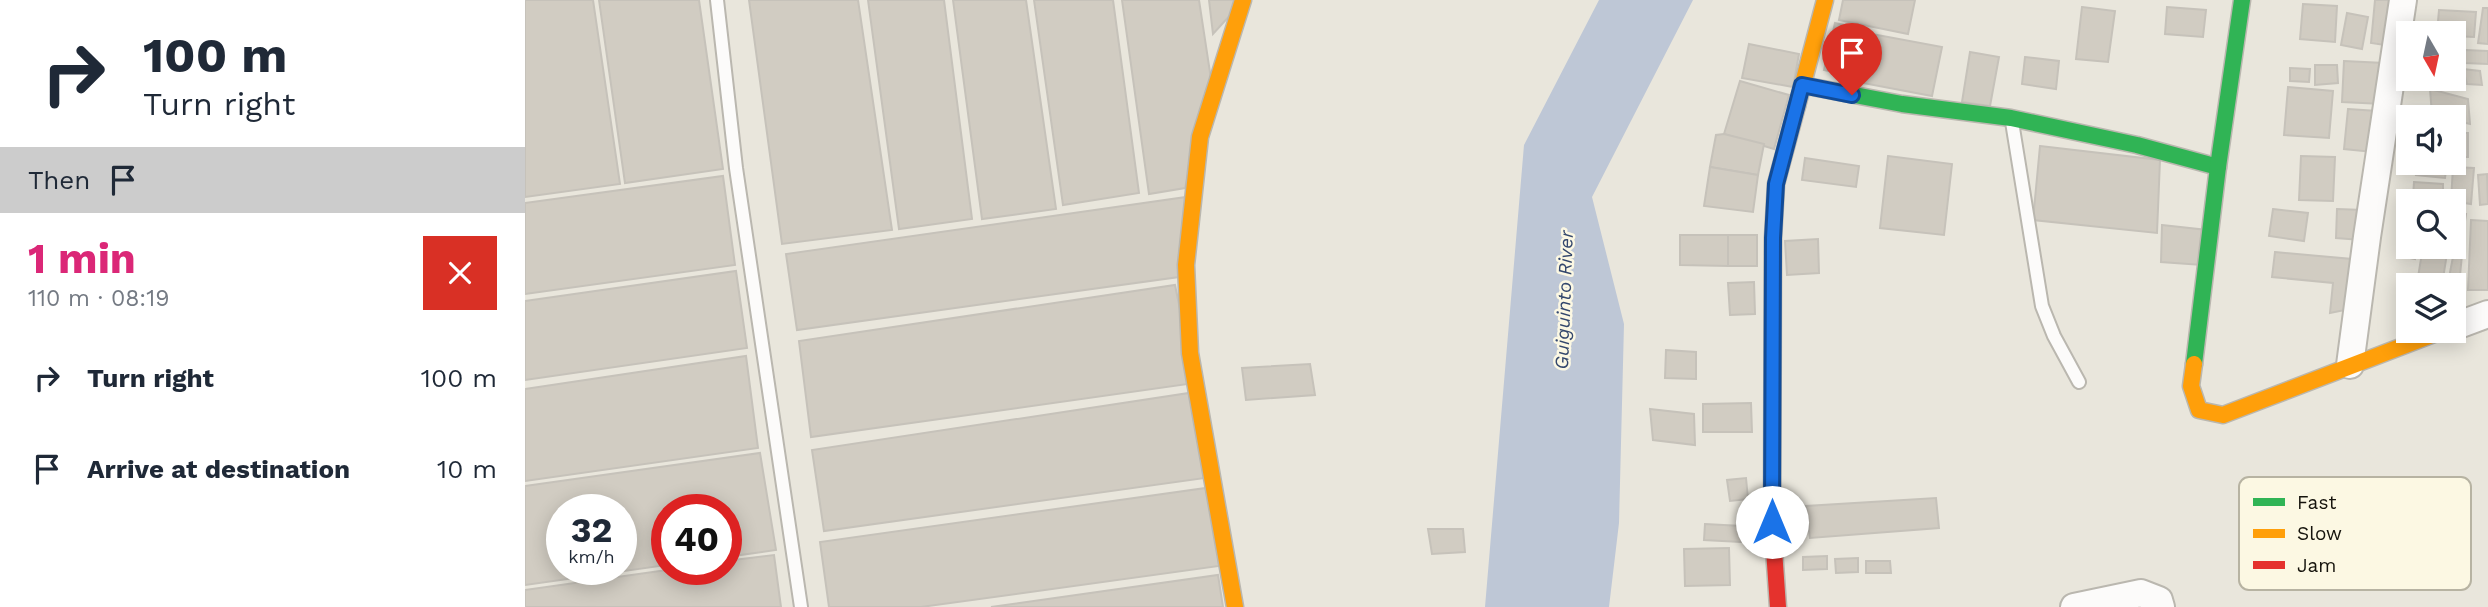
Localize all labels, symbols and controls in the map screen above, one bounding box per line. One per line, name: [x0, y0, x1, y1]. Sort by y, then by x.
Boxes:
north arrow: [2396, 21, 2466, 91]
map controls: [2396, 21, 2466, 343]
pin: [1822, 23, 1882, 95]
text: 100 m: [143, 26, 287, 84]
icon: right: [28, 28, 119, 119]
icon: arrive: [1833, 34, 1871, 72]
text: Turn right: [143, 85, 295, 123]
button: sound: [2396, 105, 2466, 175]
icon: arrive: [104, 161, 142, 199]
text: Then: [28, 165, 90, 195]
button: search: [2396, 189, 2466, 259]
water label: Guiguinto River: [1550, 229, 1578, 370]
text: 1 min: [28, 234, 136, 283]
button: close: [423, 236, 497, 310]
button: layers: [2396, 273, 2466, 343]
text: 110 m · 08:19: [28, 285, 169, 312]
icon: right: [28, 359, 66, 397]
text: Turn right: [87, 363, 214, 393]
text: 100 m: [421, 363, 497, 393]
icon: arrive: [28, 450, 66, 488]
text: Arrive at destination: [87, 454, 350, 484]
text: 10 m: [437, 454, 497, 484]
legend: [2239, 477, 2471, 590]
position arrow: [1735, 485, 1809, 559]
text: Fast: [2297, 491, 2336, 514]
speed limit sign: 40: [651, 494, 742, 585]
text: 32: [571, 509, 612, 551]
text: Slow: [2297, 522, 2342, 545]
text: km/h: [568, 546, 615, 567]
text: Jam: [2297, 554, 2336, 577]

